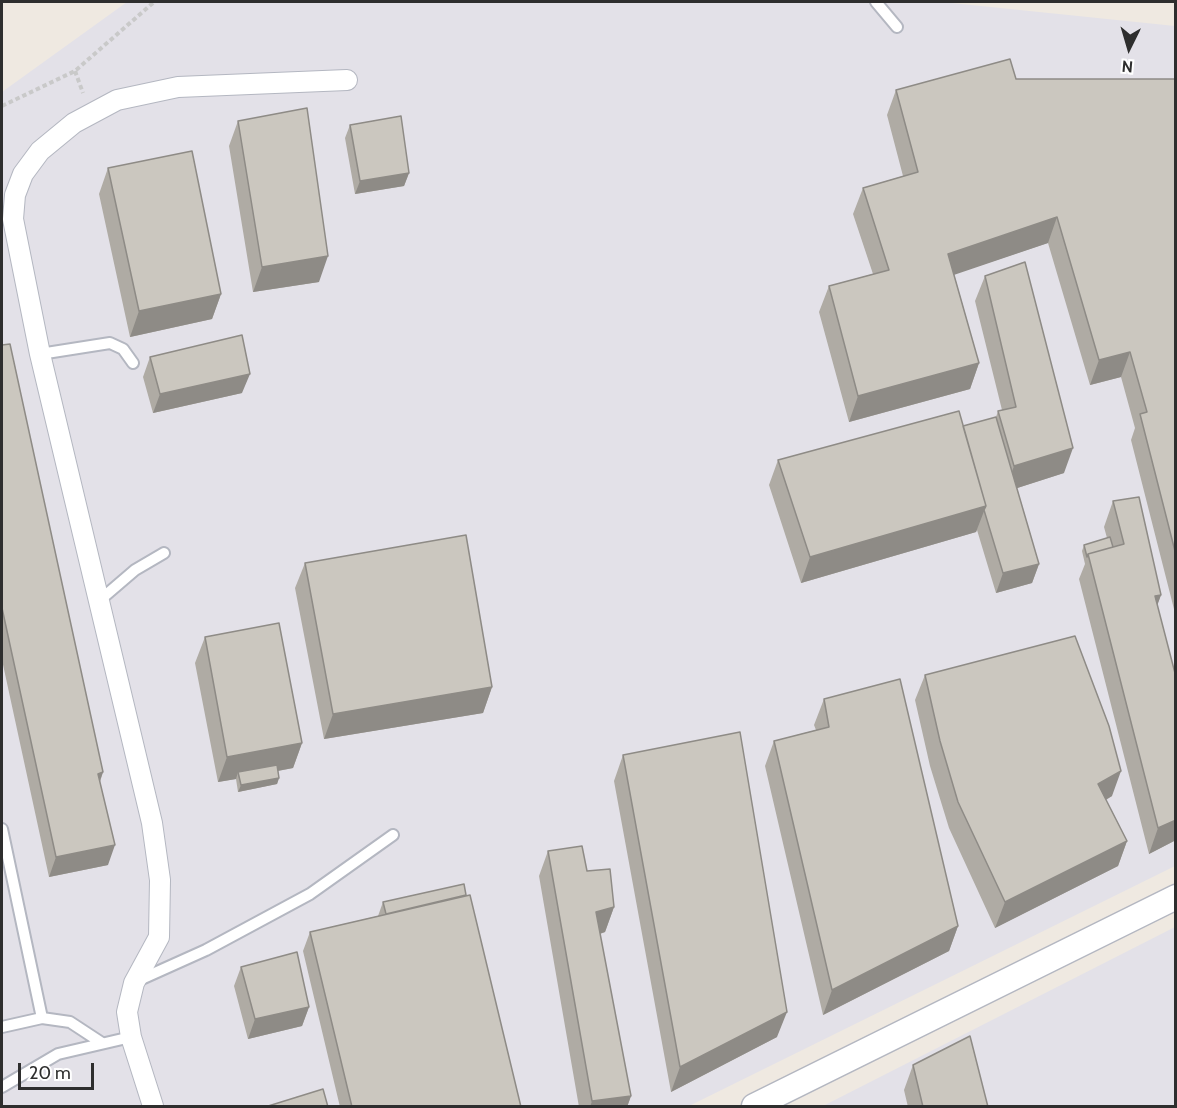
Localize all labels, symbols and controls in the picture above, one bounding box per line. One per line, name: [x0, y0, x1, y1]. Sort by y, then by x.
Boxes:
north arrow: [1099, 18, 1159, 78]
text: N: [1121, 56, 1134, 76]
scale bar: [21, 1051, 98, 1089]
text: 20 m: [29, 1062, 71, 1084]

